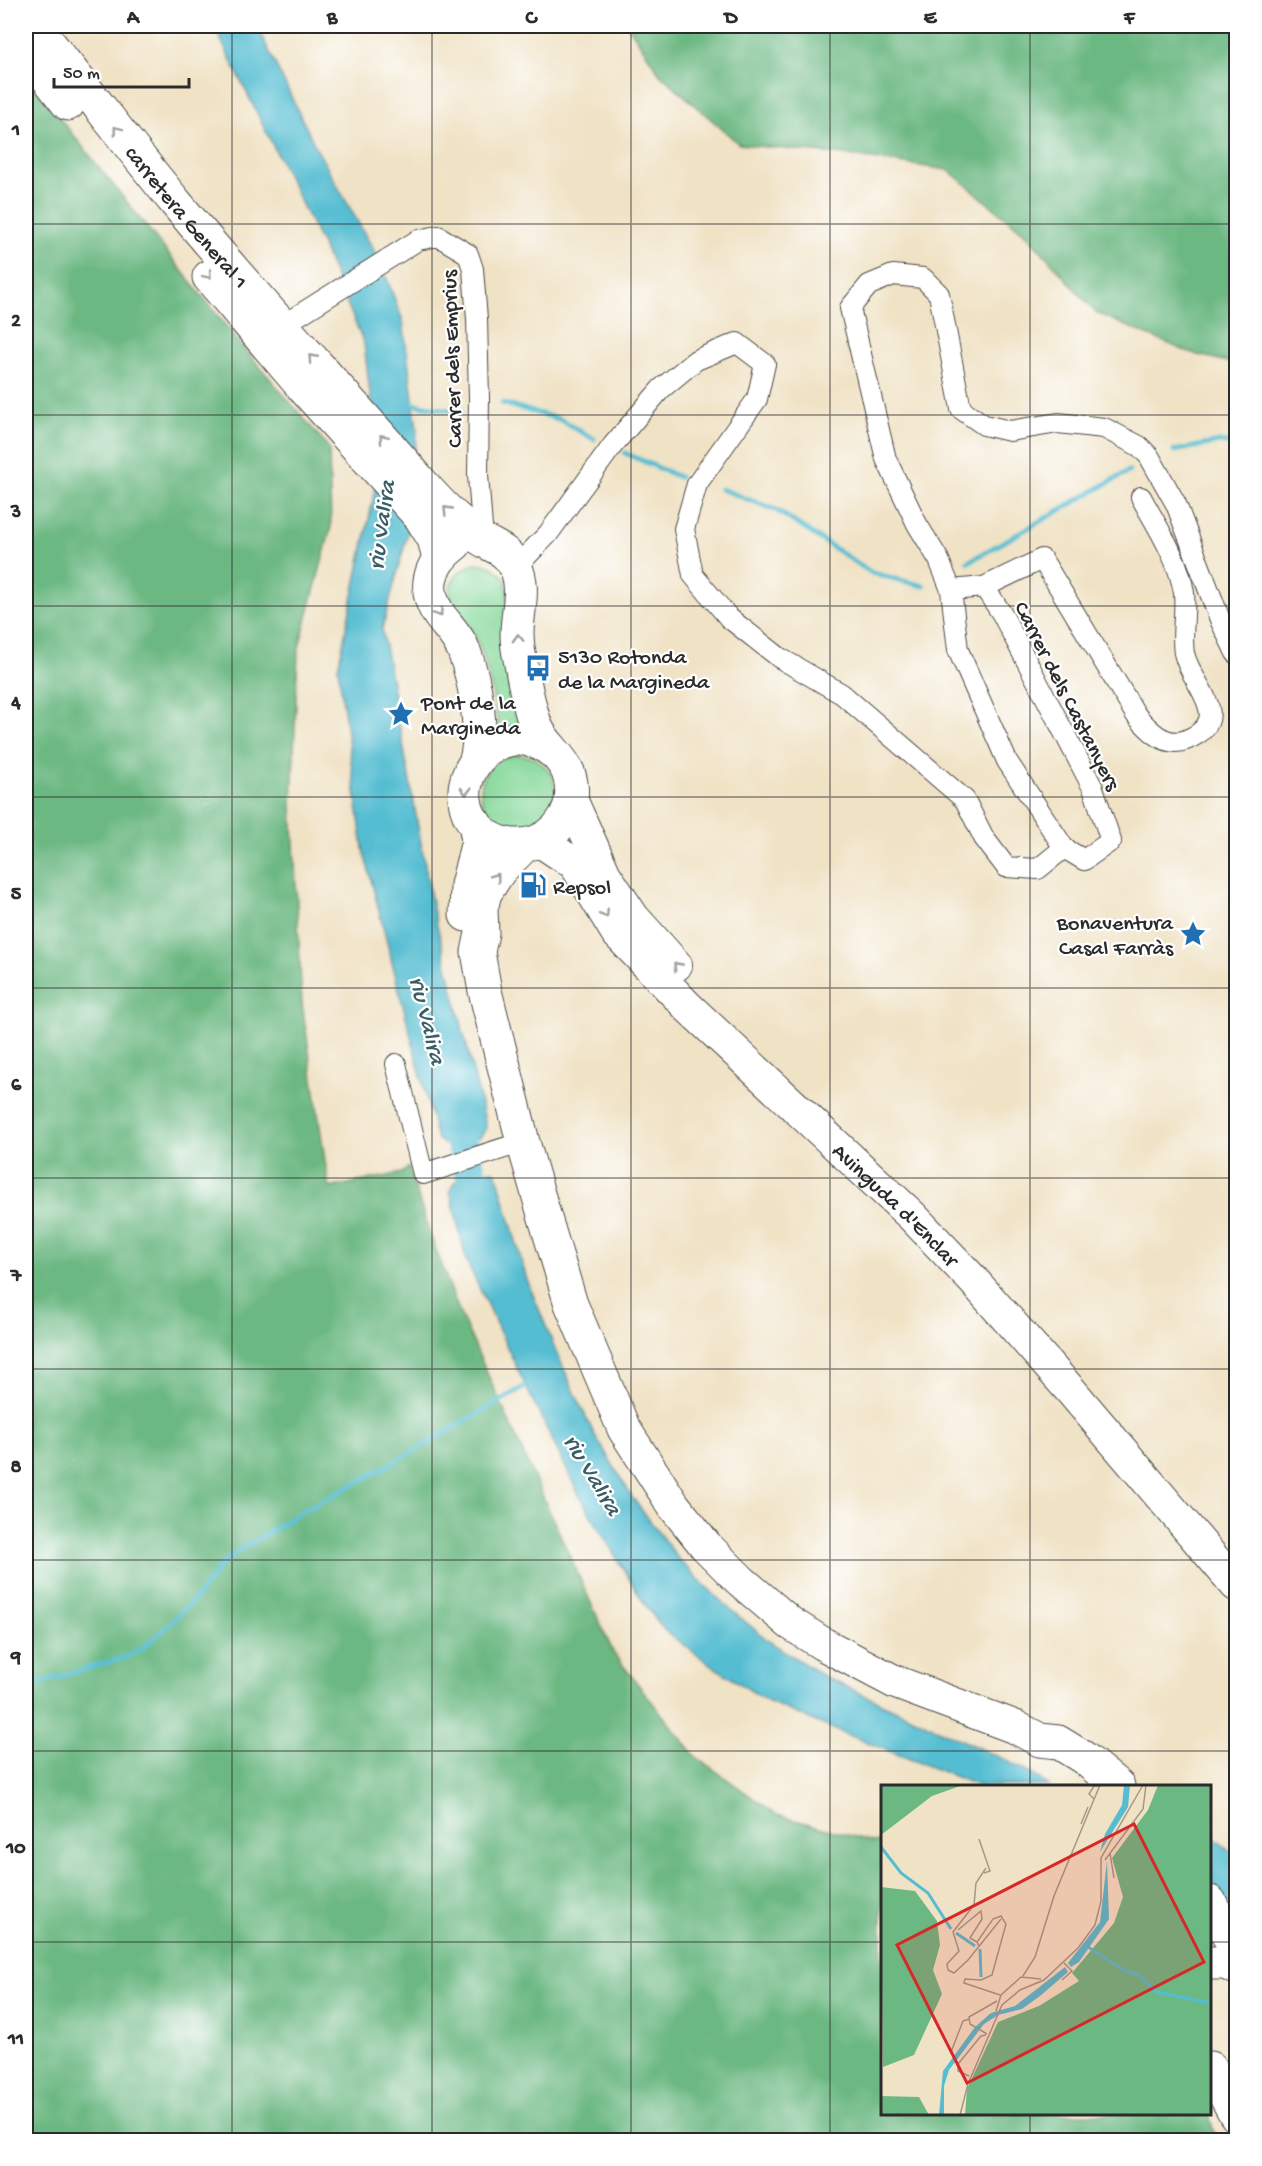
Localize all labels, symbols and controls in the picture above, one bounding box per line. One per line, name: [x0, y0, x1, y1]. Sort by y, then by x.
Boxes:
text: A: [126, 8, 141, 31]
text: B: [326, 8, 338, 31]
text: C: [525, 8, 539, 31]
text: D: [722, 8, 738, 31]
text: E: [924, 8, 938, 31]
text: F: [1123, 8, 1136, 31]
scale bar: [54, 51, 189, 89]
text: 50 m: [63, 64, 100, 85]
text: 1: [11, 120, 20, 143]
one-way arrow: [114, 125, 125, 136]
street label: carretera General 1: [118, 142, 252, 295]
one-way arrow: [200, 268, 211, 279]
street label: Carrer dels Emprius: [438, 269, 470, 448]
text: 2: [11, 311, 21, 334]
one-way arrow: [308, 354, 319, 364]
one-way arrow: [379, 434, 390, 445]
water label: riu Valira: [363, 477, 404, 572]
text: 3: [10, 502, 21, 525]
one-way arrow: [443, 506, 454, 516]
street label: Carrer dels Castanyers: [1007, 598, 1125, 796]
one-way arrow: [432, 607, 443, 618]
one-way arrow: [511, 633, 524, 642]
place label: 5130 Rotonda de la Margineda: [558, 646, 710, 697]
bus stop icon: 5130 Rotonda de la Margineda: [523, 653, 553, 683]
place label: Pont de la Margineda: [420, 692, 521, 743]
text: 4: [10, 693, 21, 716]
place icon: Pont de la Margineda: [386, 699, 416, 729]
one-way arrow: [460, 787, 472, 796]
fuel station icon: Repsol: [518, 870, 548, 900]
one-way arrow: [488, 872, 499, 883]
place label: Repsol: [553, 876, 611, 902]
text: 5: [11, 884, 22, 907]
one-way arrow: [598, 908, 610, 918]
place label: Bonaventura Casal Farràs: [1056, 912, 1174, 963]
place icon: Bonaventura Casal Farràs: [1178, 919, 1208, 949]
one-way arrow: [673, 962, 684, 972]
water label: riu Valira: [401, 974, 451, 1069]
text: 6: [11, 1075, 22, 1098]
street label: Avinguda d'Enclar: [825, 1139, 964, 1275]
text: 7: [10, 1266, 23, 1289]
water label: riu Valira: [555, 1430, 627, 1523]
text: 8: [11, 1457, 22, 1480]
text: 9: [10, 1648, 21, 1671]
inset map: [881, 1785, 1211, 2115]
text: 10: [5, 1838, 26, 1861]
text: 11: [7, 2029, 24, 2052]

